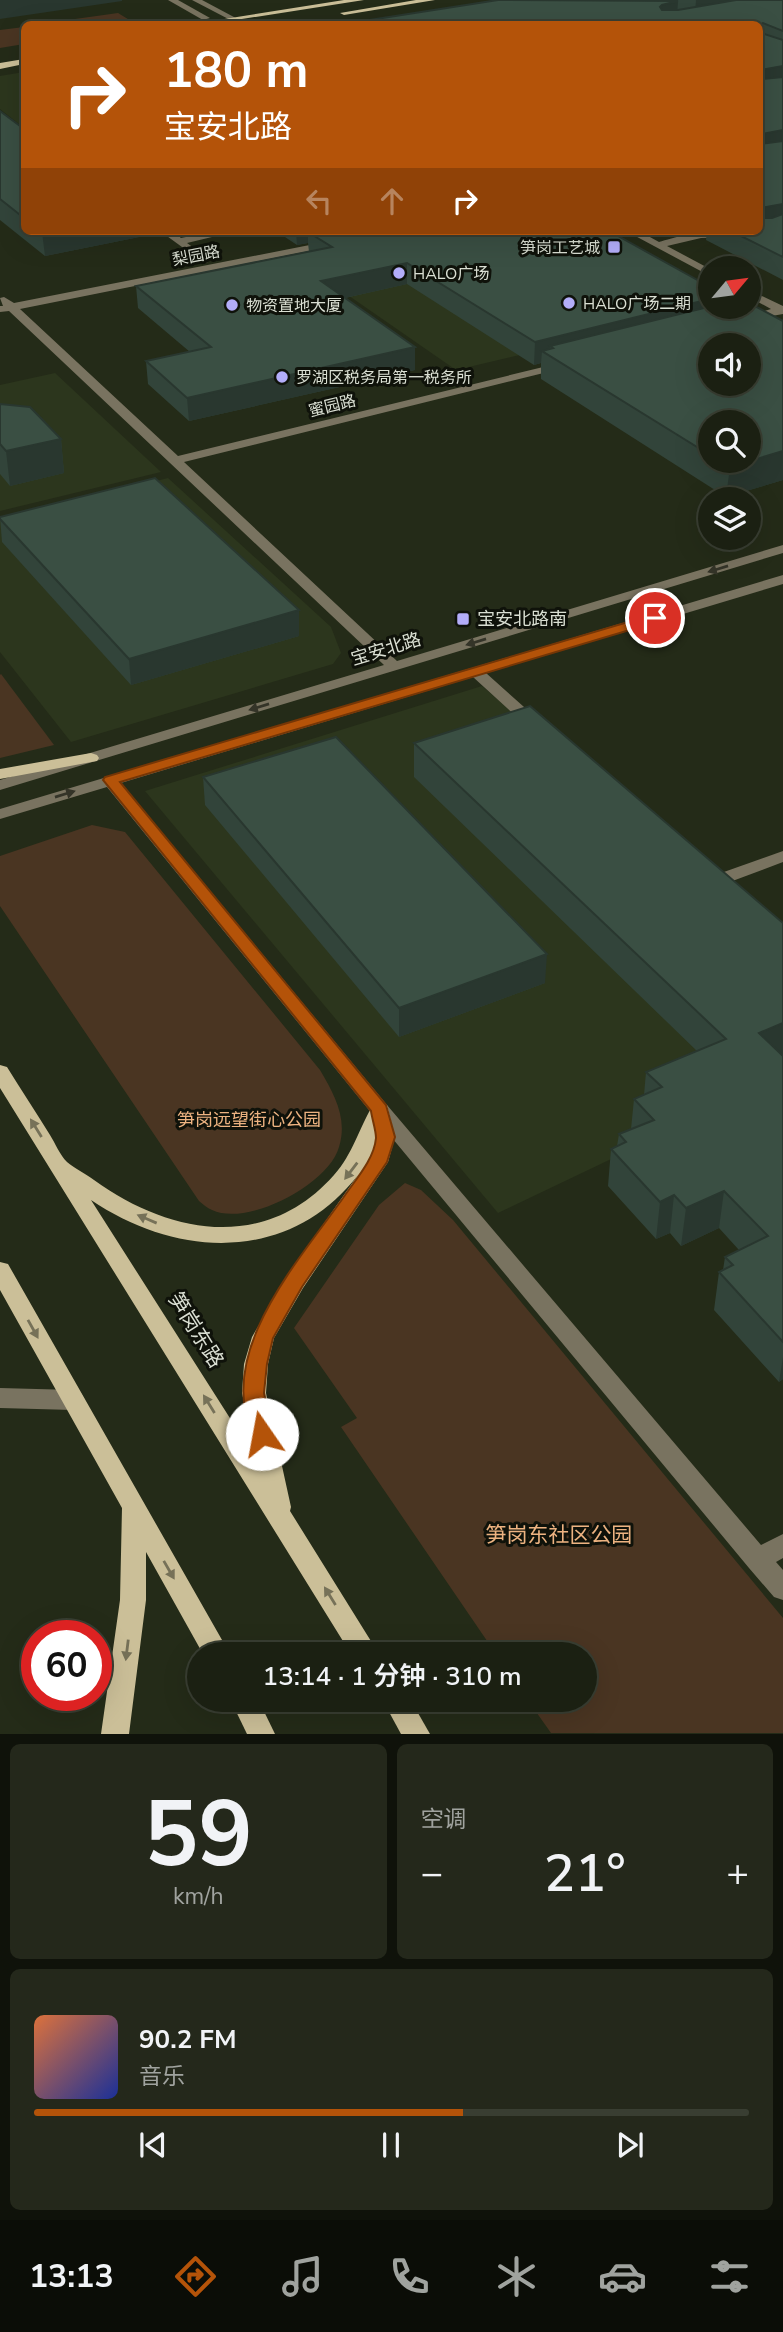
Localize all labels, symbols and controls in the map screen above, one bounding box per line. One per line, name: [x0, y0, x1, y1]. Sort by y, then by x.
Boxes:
text: 180 m: [164, 37, 308, 104]
icon: right: [49, 49, 140, 140]
text: 宝安北路: [164, 106, 292, 149]
icon: left: [300, 182, 338, 220]
icon: ahead: [373, 182, 411, 220]
icon: right: [446, 182, 484, 220]
place label: 笋岗工艺城: [520, 237, 600, 259]
marker: 笋岗工艺城: [606, 239, 622, 255]
street label: 梨园路: [171, 241, 222, 271]
north arrow: [698, 256, 761, 318]
map controls: [698, 256, 761, 550]
place label: HALO广场: [413, 263, 489, 285]
marker: HALO广场: [391, 265, 407, 281]
place label: HALO广场二期: [583, 293, 691, 315]
place label: 物资置地大厦: [246, 295, 342, 317]
marker: HALO广场二期: [561, 295, 577, 311]
marker: 物资置地大厦: [224, 297, 240, 313]
button: sound: [698, 333, 761, 396]
place label: 罗湖区税务局第一税务所: [296, 367, 472, 389]
marker: 罗湖区税务局第一税务所: [274, 369, 290, 385]
street label: 蜜园路: [306, 389, 358, 422]
button: search: [698, 410, 761, 473]
button: layers: [698, 487, 761, 550]
one-way arrow: [707, 565, 728, 575]
pin: [625, 588, 685, 648]
icon: arrive: [636, 599, 674, 637]
place label: 宝安北路南: [477, 607, 567, 631]
marker: 宝安北路南: [455, 611, 471, 627]
street label: 宝安北路: [348, 627, 424, 671]
one-way arrow: [466, 638, 487, 648]
one-way arrow: [248, 703, 269, 713]
one-way arrow: [55, 788, 76, 799]
park label: 笋岗远望街心公园: [177, 1108, 321, 1132]
one-way arrow: [29, 1118, 42, 1137]
one-way arrow: [344, 1162, 358, 1180]
one-way arrow: [137, 1214, 158, 1225]
street label: 笋岗东路: [162, 1287, 230, 1373]
one-way arrow: [27, 1319, 39, 1339]
one-way arrow: [202, 1394, 215, 1413]
position arrow: [225, 1397, 299, 1471]
park label: 笋岗东社区公园: [486, 1521, 633, 1549]
one-way arrow: [163, 1560, 175, 1580]
one-way arrow: [323, 1586, 336, 1606]
speed limit sign: 60: [21, 1620, 112, 1711]
one-way arrow: [122, 1639, 133, 1661]
text: 13:14 · 1 分钟 · 310 m: [263, 1659, 521, 1694]
text: 59: [144, 1773, 253, 1897]
text: 空调: [421, 1804, 467, 1835]
text: 21°: [544, 1838, 626, 1909]
text: −: [421, 1848, 443, 1899]
text: +: [726, 1848, 749, 1899]
text: km/h: [173, 1881, 224, 1912]
text: 90.2 FM: [139, 2022, 236, 2057]
text: 音乐: [139, 2061, 185, 2092]
icon: previous: [134, 2126, 172, 2164]
icon: pause: [372, 2126, 410, 2164]
icon: next: [611, 2126, 649, 2164]
icon: directions: [171, 2252, 220, 2301]
icon: music: [278, 2252, 327, 2301]
icon: phone: [385, 2252, 434, 2301]
icon: climate: [492, 2252, 541, 2301]
icon: car: [598, 2252, 647, 2301]
icon: filters: [705, 2252, 754, 2301]
text: 13:13: [29, 2255, 114, 2298]

